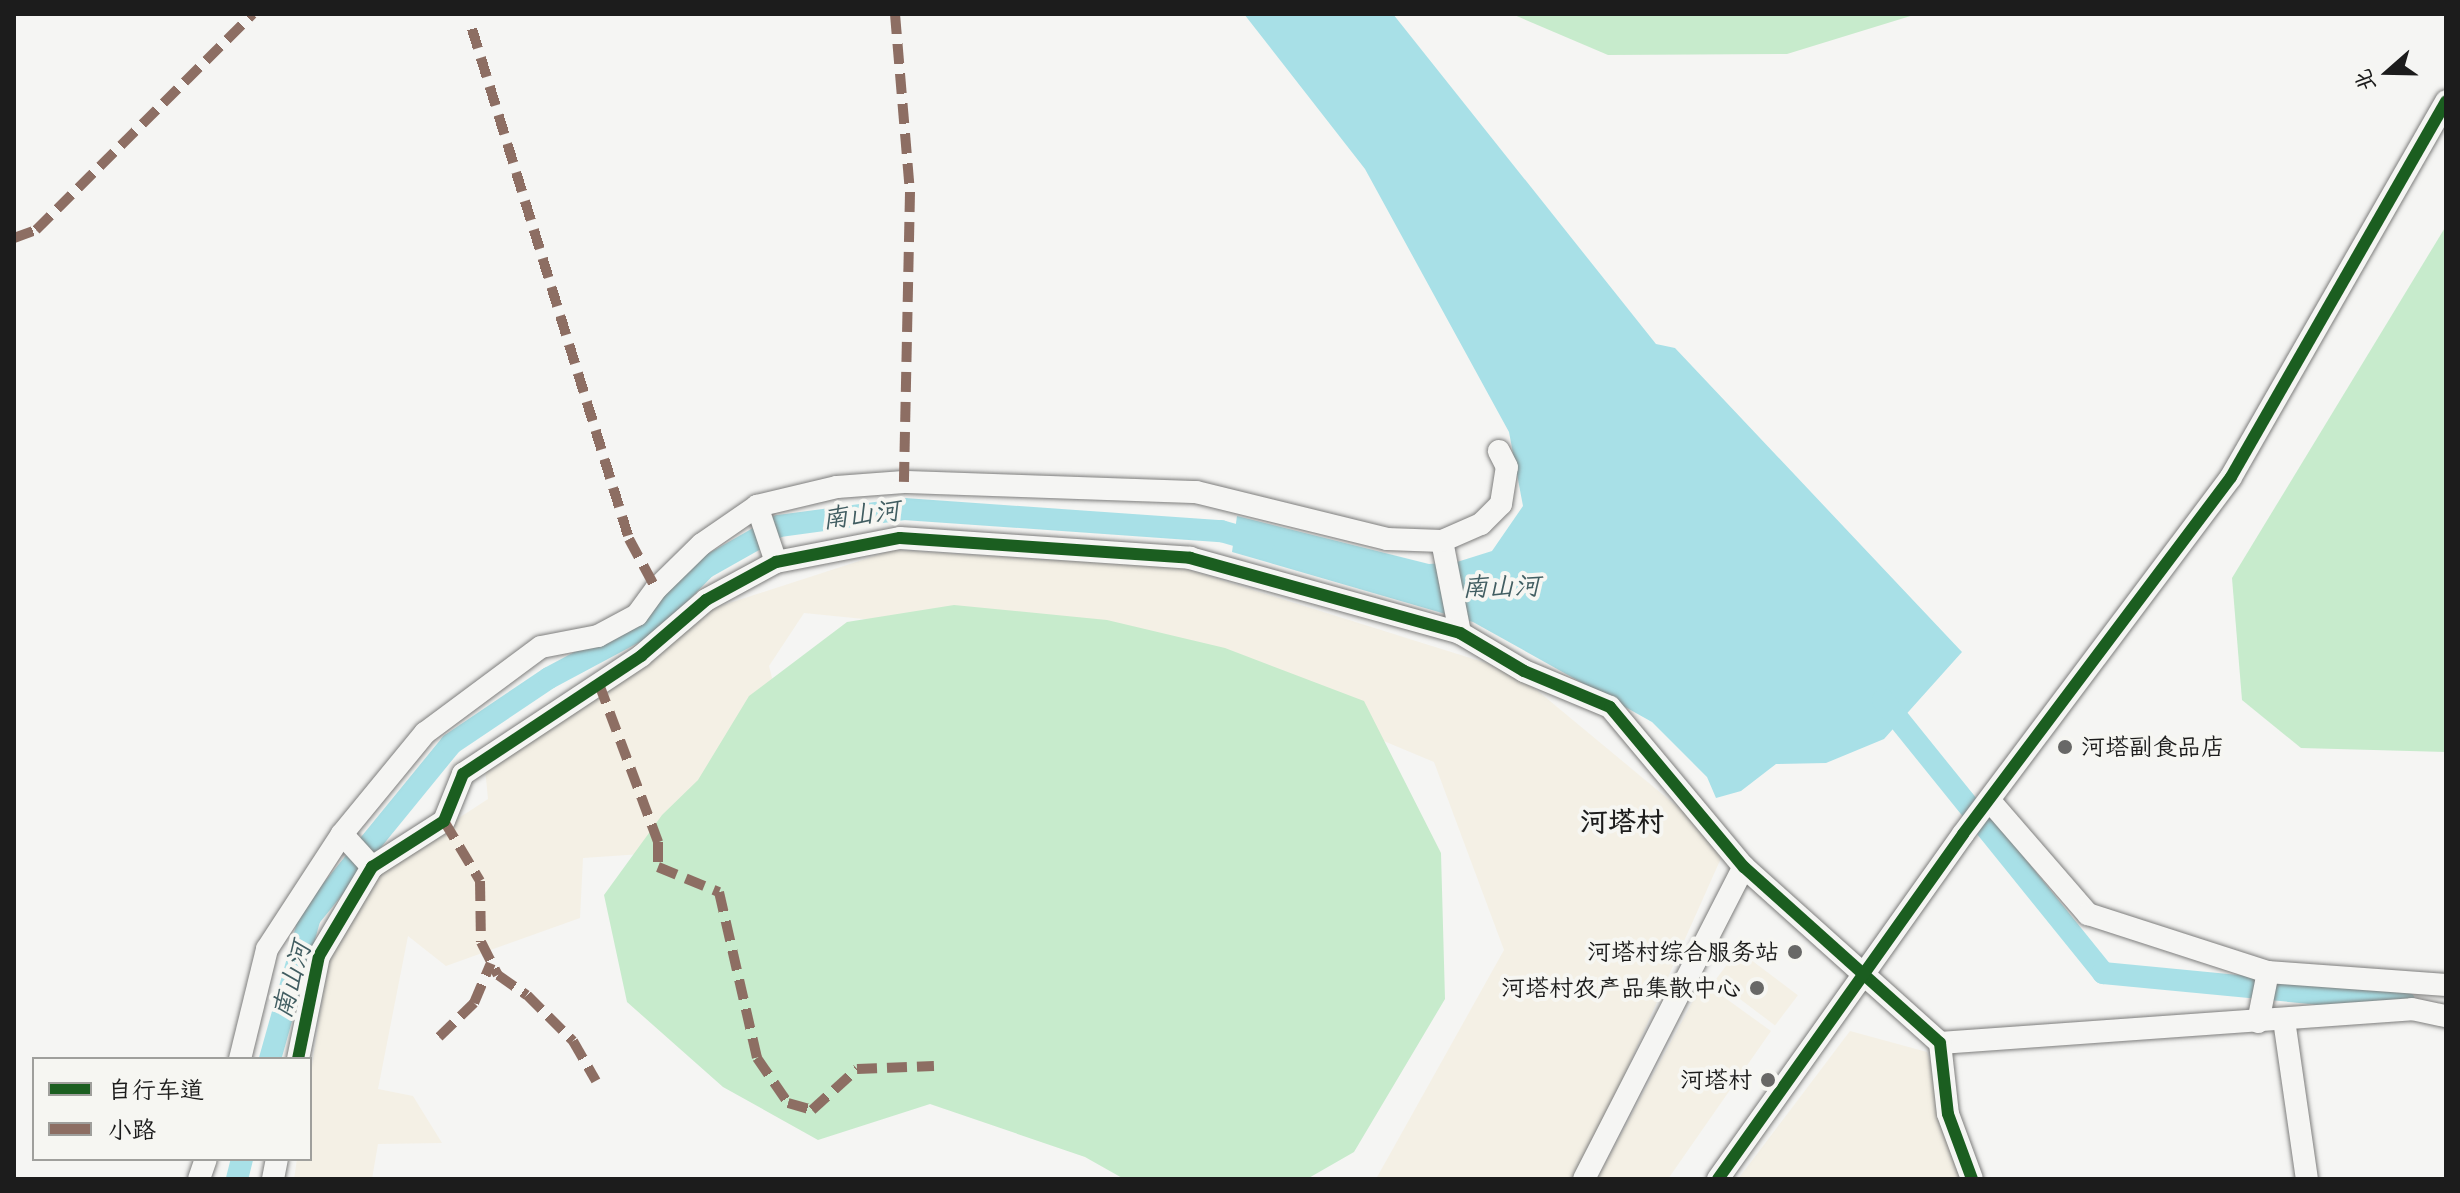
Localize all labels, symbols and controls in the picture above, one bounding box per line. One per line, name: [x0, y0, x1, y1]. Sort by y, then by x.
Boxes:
north arrow: [2348, 32, 2428, 112]
text: 北: [2349, 65, 2381, 95]
water label: 南山河: [820, 495, 902, 535]
water label: 南山河: [1462, 571, 1540, 603]
place label: 河塔副食品店: [2081, 733, 2225, 761]
marker: 河塔副食品店: [2056, 738, 2074, 756]
district label: 河塔村: [1580, 804, 1664, 838]
water label: 南山河: [266, 938, 318, 1022]
place label: 河塔村综合服务站: [1587, 938, 1779, 966]
marker: 河塔村综合服务站: [1786, 943, 1804, 961]
place label: 河塔村农产品集散中心: [1501, 974, 1741, 1002]
marker: 河塔村农产品集散中心: [1748, 979, 1766, 997]
legend: [32, 1057, 312, 1161]
place label: 河塔村: [1680, 1066, 1752, 1094]
marker: 河塔村: [1759, 1071, 1777, 1089]
text: 自行车道: [108, 1075, 204, 1104]
text: 小路: [108, 1115, 156, 1144]

